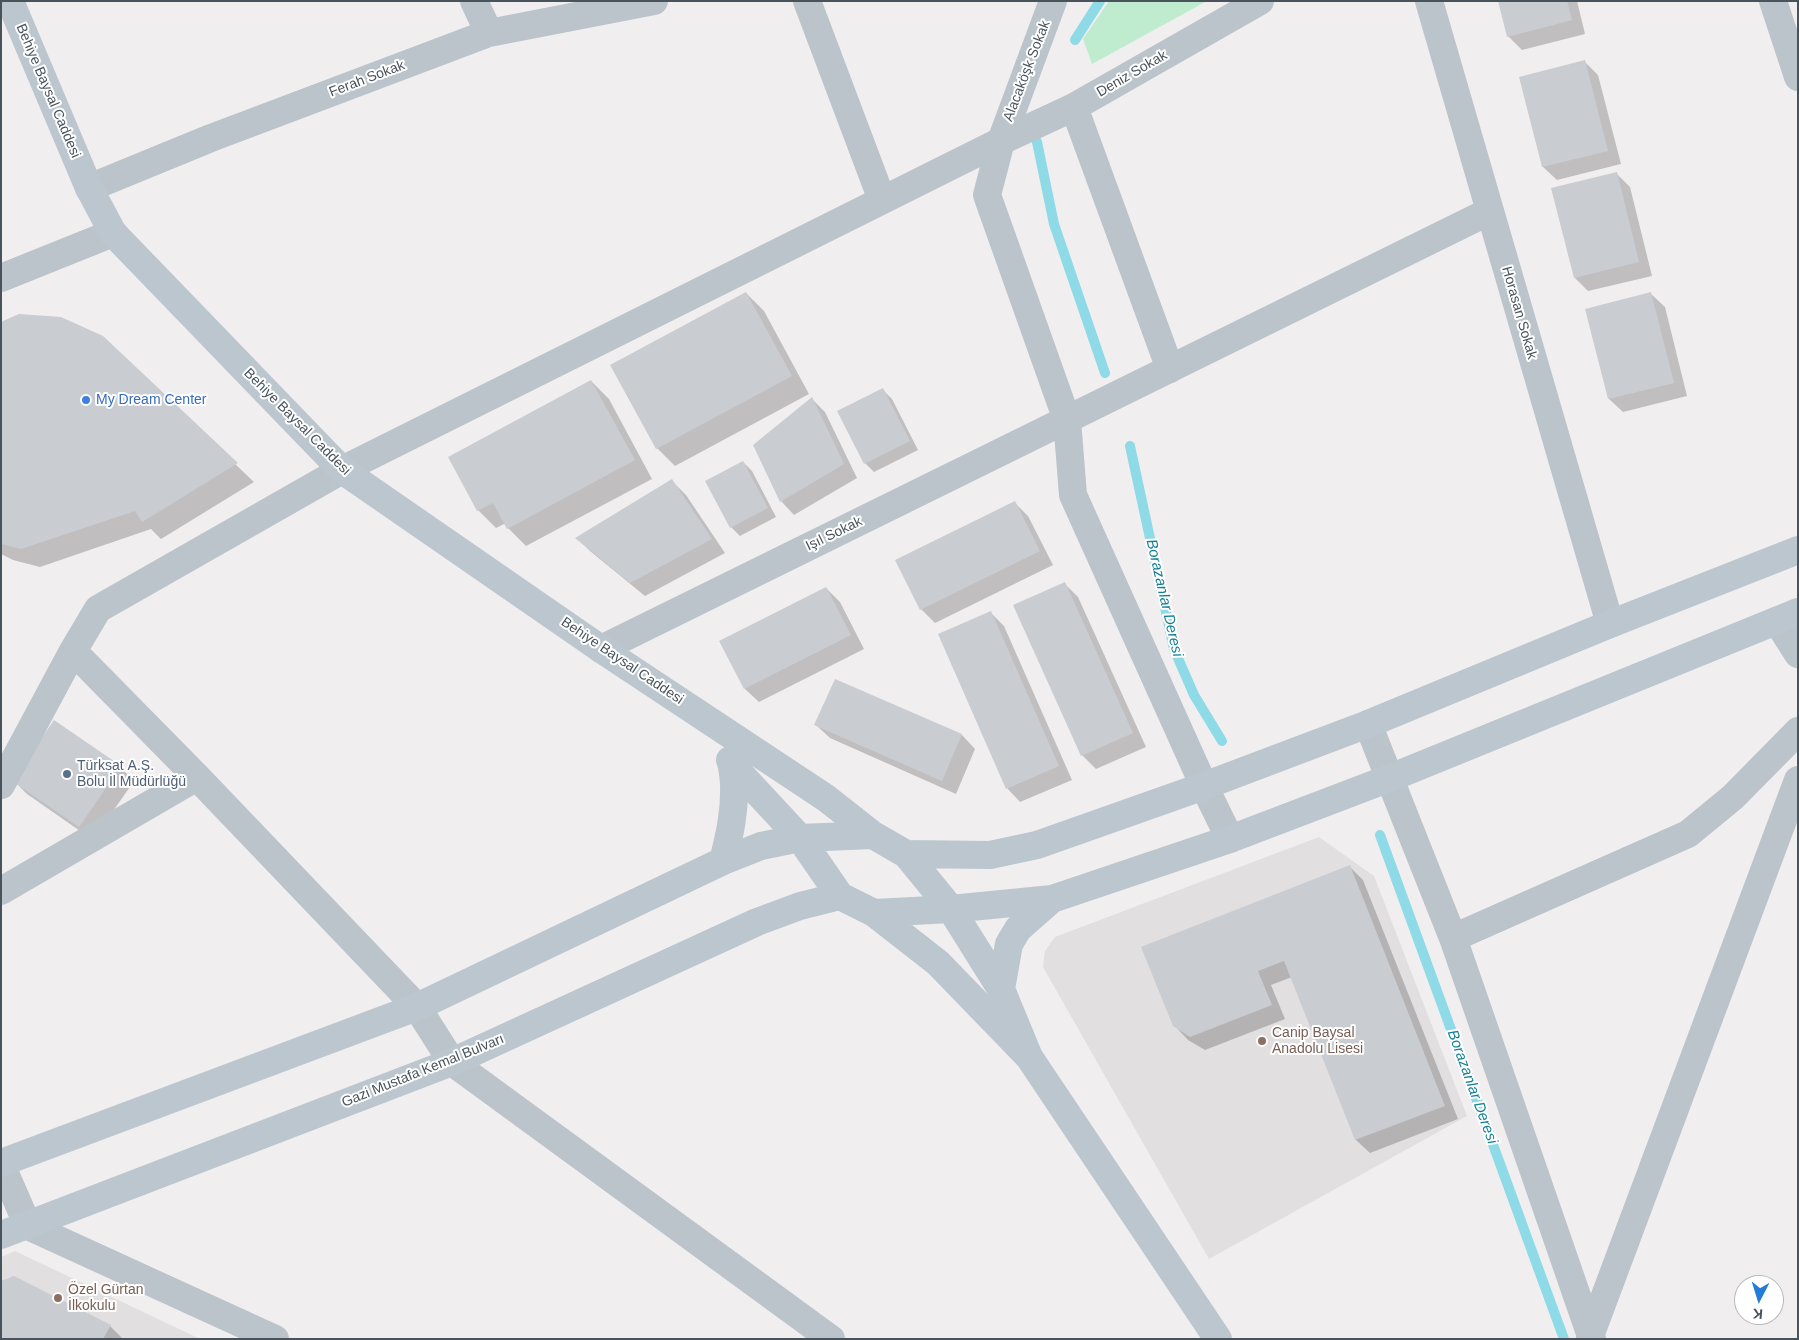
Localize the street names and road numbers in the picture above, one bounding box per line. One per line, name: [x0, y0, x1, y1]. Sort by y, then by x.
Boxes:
street label: Alacaköşk Sokak: [1000, 18, 1054, 124]
street label: Behiye Baysal Caddesi: [12, 21, 84, 161]
street label: Deniz Sokak: [1094, 47, 1170, 101]
street label: Ferah Sokak: [327, 57, 407, 101]
street label: Horasan Sokak: [1498, 265, 1540, 361]
street label: Behiye Baysal Caddesi: [240, 365, 354, 479]
street label: Işıl Sokak: [803, 513, 865, 555]
street label: Behiye Baysal Caddesi: [558, 614, 686, 708]
street label: Gazi Mustafa Kemal Bulvarı: [339, 1031, 507, 1111]

